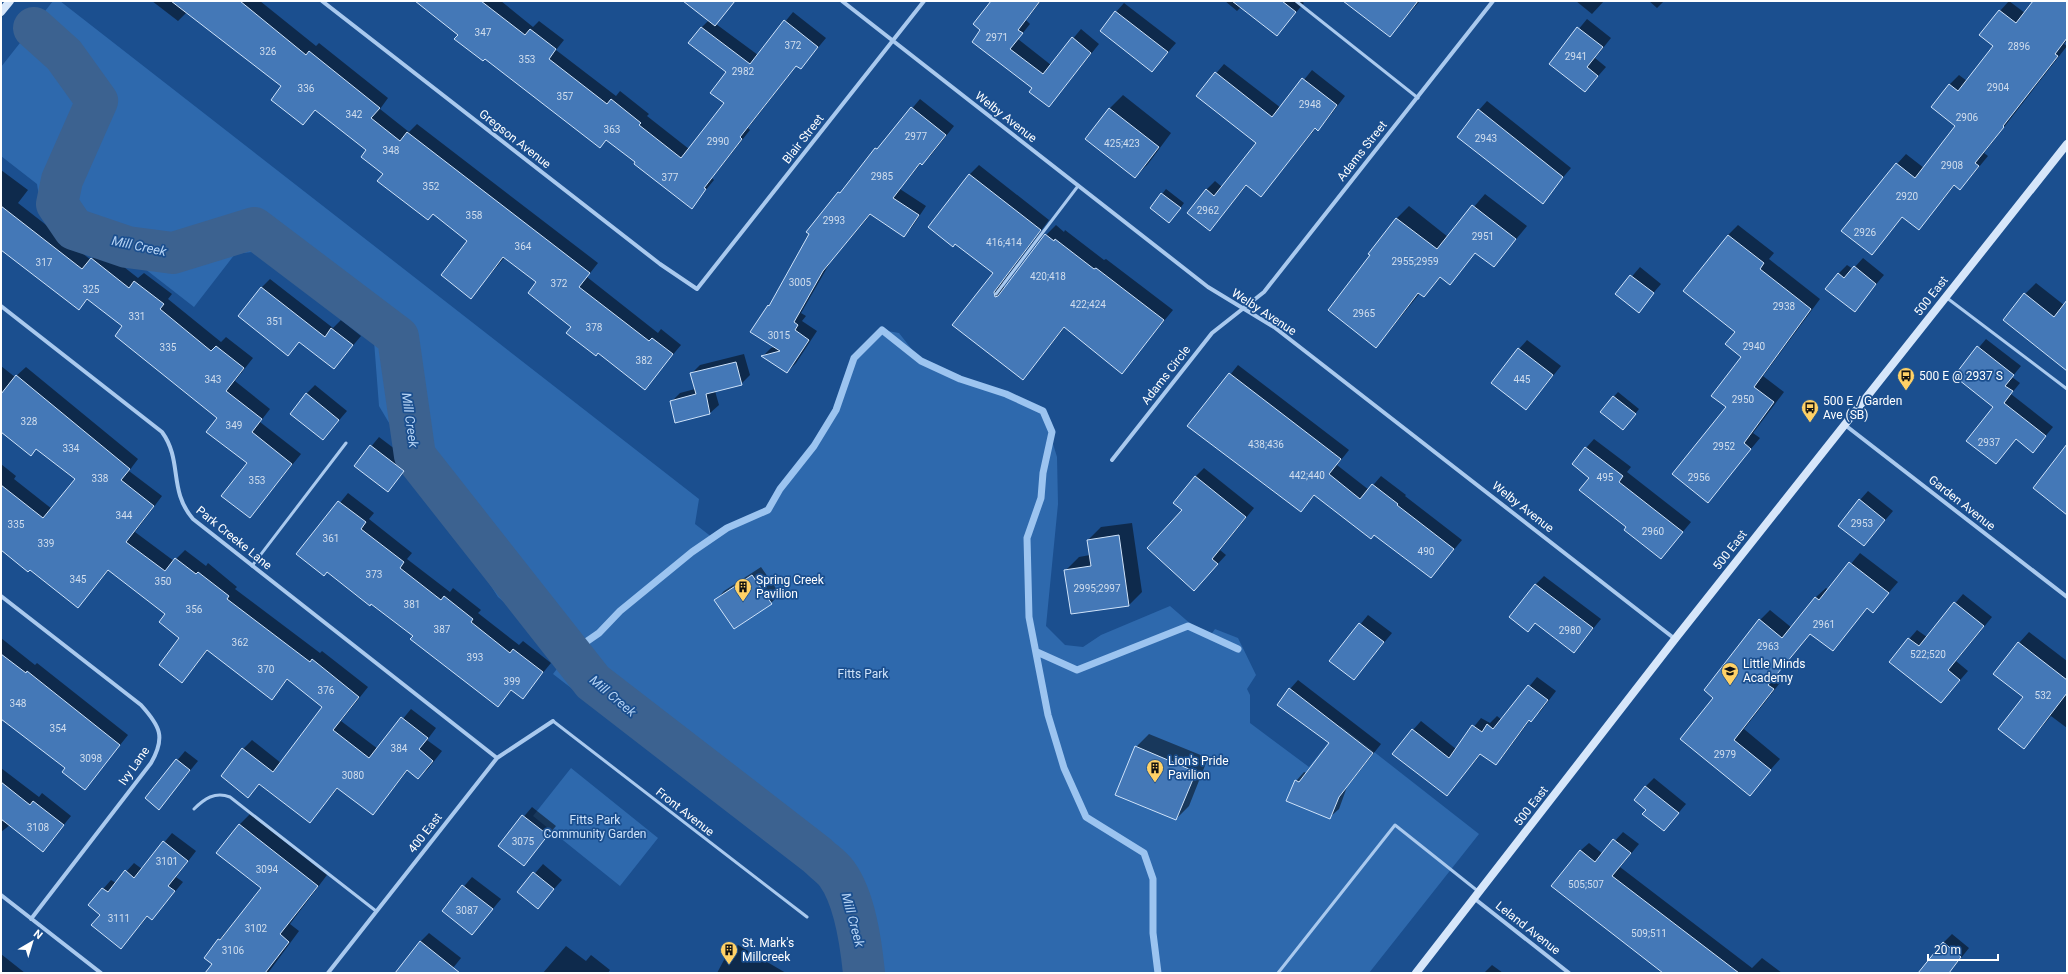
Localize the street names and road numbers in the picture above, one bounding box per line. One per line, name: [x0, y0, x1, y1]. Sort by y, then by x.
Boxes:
street label: Welby Avenue: [972, 89, 1040, 145]
street label: Gregson Avenue: [476, 107, 554, 171]
street label: Blair Street: [779, 112, 827, 166]
street label: Adams Street: [1334, 118, 1390, 184]
street label: 500 East: [1911, 273, 1951, 319]
street label: Welby Avenue: [1229, 286, 1299, 338]
street label: Adams Circle: [1139, 343, 1193, 407]
street label: Garden Avenue: [1926, 473, 1998, 533]
street label: Welby Avenue: [1489, 479, 1557, 535]
street label: Park Creeke Lane: [193, 503, 275, 573]
street label: 500 East: [1710, 527, 1750, 573]
street label: Ivy Lane: [116, 744, 152, 788]
street label: 500 East: [1511, 783, 1551, 829]
street label: Front Avenue: [653, 785, 717, 839]
street label: 400 East: [405, 810, 445, 856]
street label: Leland Avenue: [1493, 899, 1563, 957]

